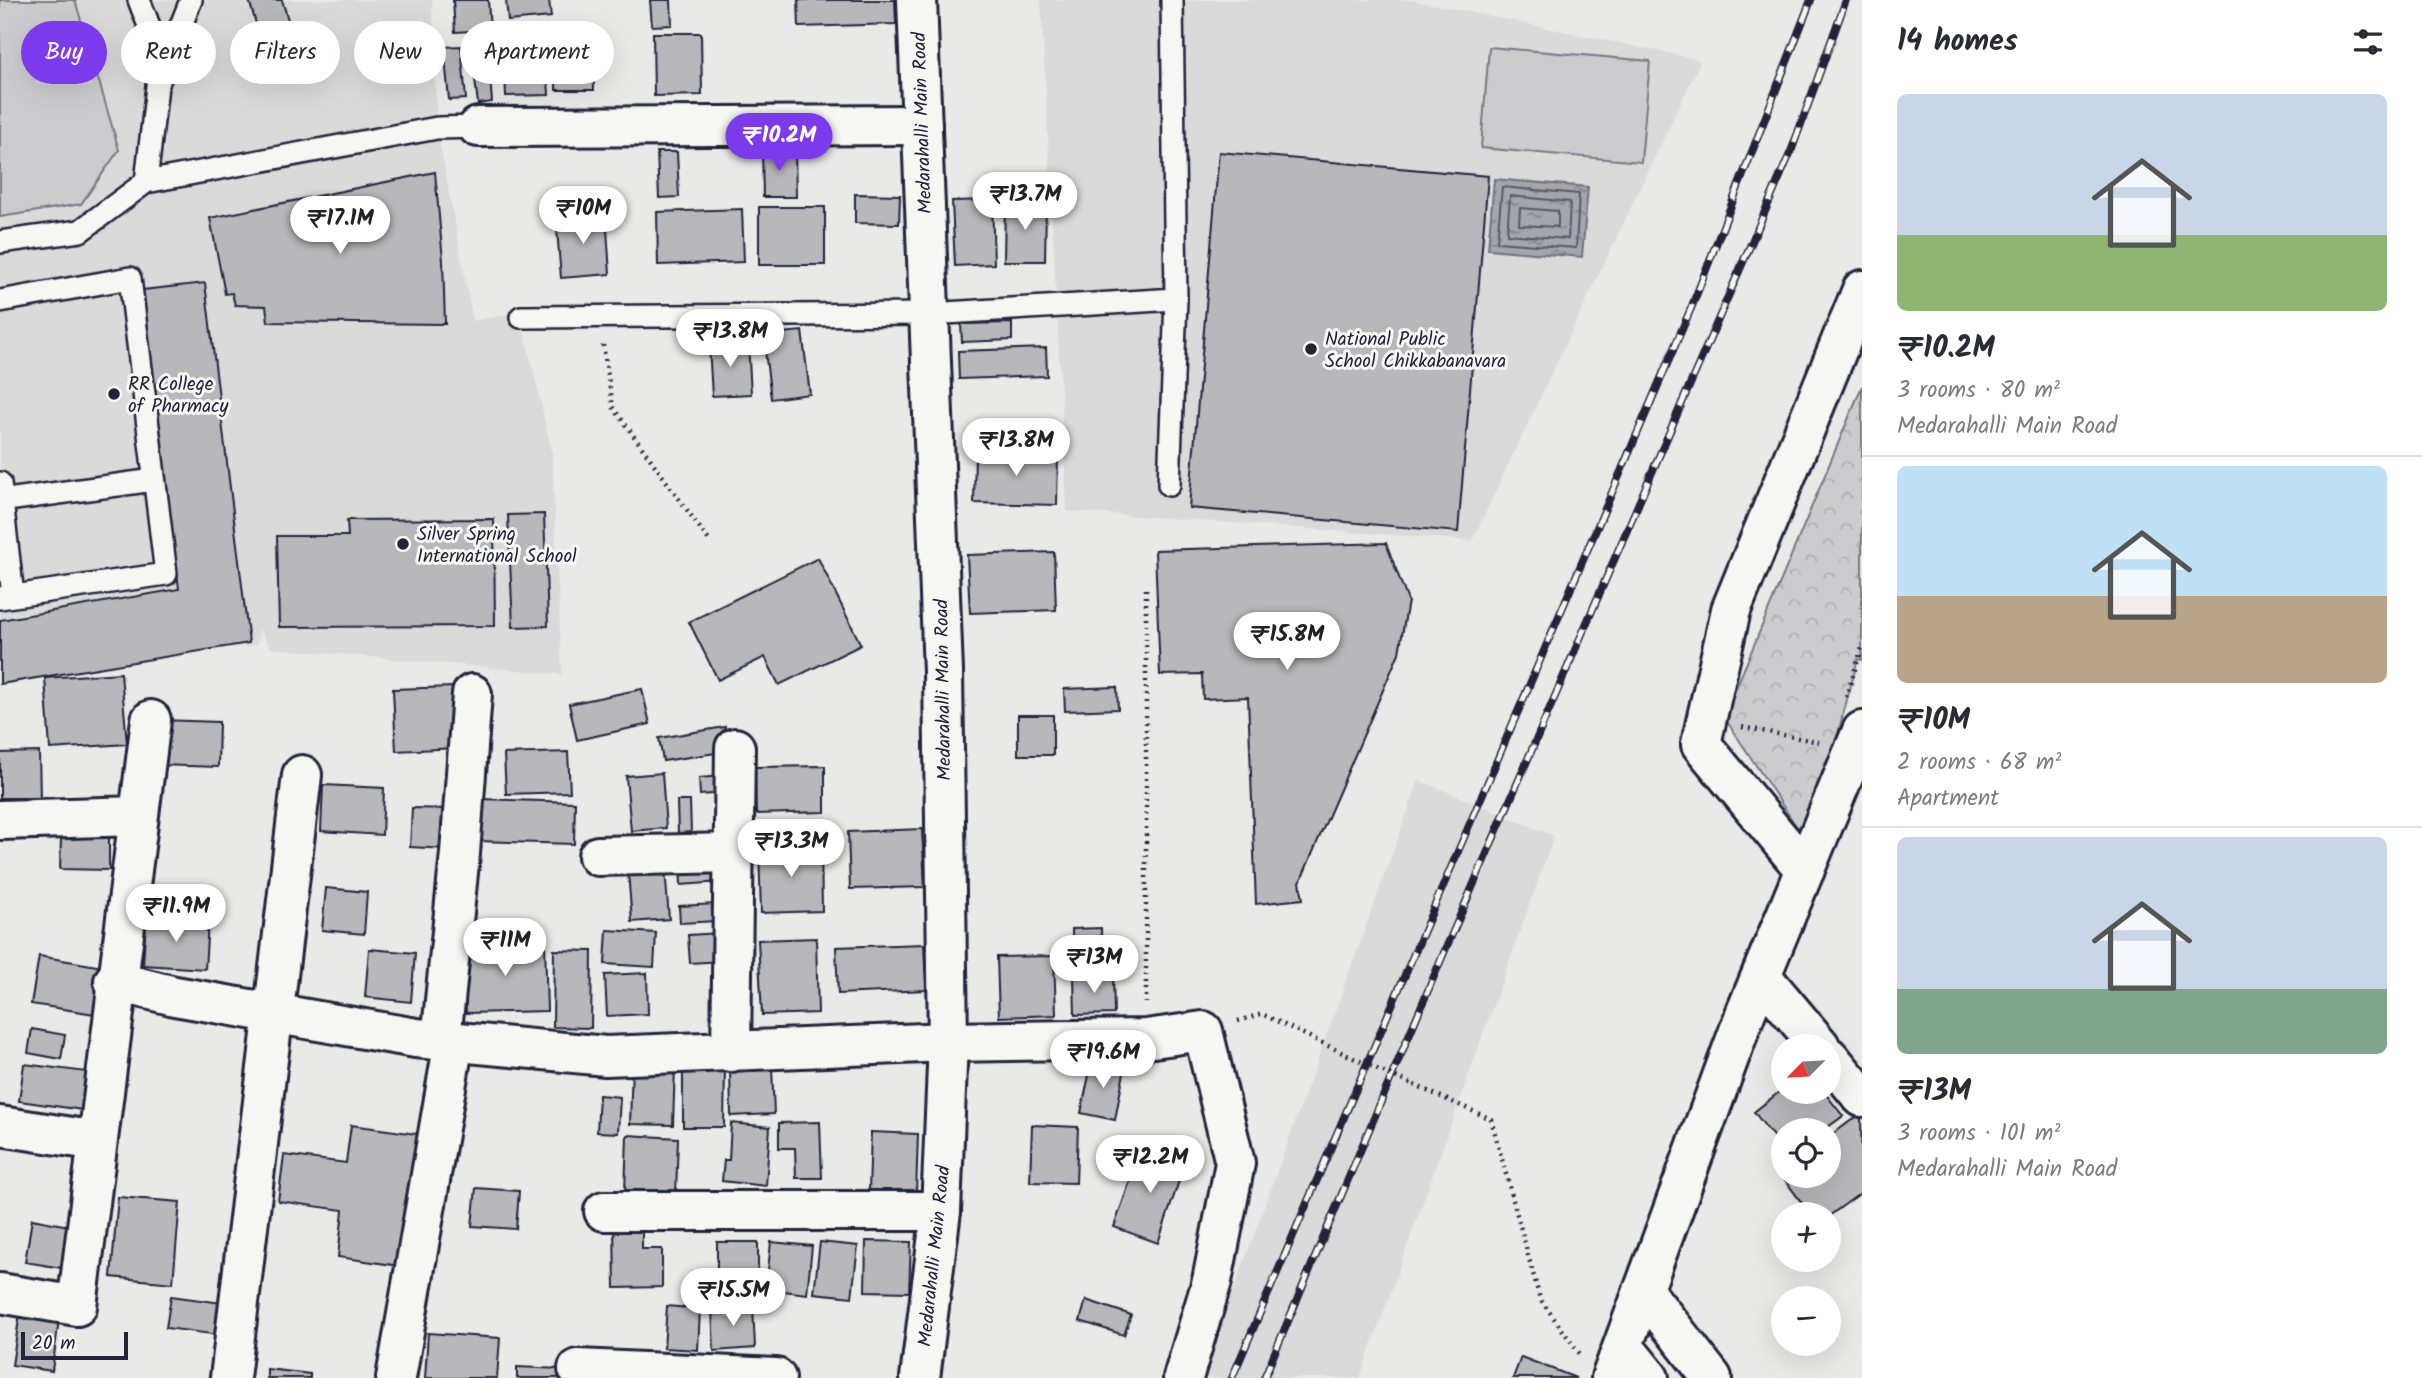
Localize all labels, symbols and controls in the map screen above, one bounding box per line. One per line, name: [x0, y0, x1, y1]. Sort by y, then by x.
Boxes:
text: 14 homes: [1897, 18, 2018, 66]
chip: Buy: [21, 21, 107, 84]
chip: Rent: [121, 21, 216, 84]
chip: Filters: [230, 21, 340, 84]
chip: New: [354, 21, 446, 84]
chip: Apartment: [460, 21, 614, 84]
icon: filters: [2349, 23, 2387, 61]
street label: Medarahalli Main Road: [905, 31, 941, 214]
pin: ₹10.2M: [722, 114, 836, 173]
text: ₹10.2M: [741, 118, 817, 154]
icon: home: [2079, 140, 2205, 266]
pin: ₹13.7M: [968, 173, 1082, 232]
text: ₹13.7M: [988, 177, 1062, 213]
pin: ₹10M: [542, 187, 624, 246]
text: ₹10M: [555, 191, 611, 227]
pin: ₹17.1M: [283, 196, 397, 256]
text: ₹17.1M: [306, 201, 374, 237]
pin: ₹13.8M: [673, 310, 787, 369]
text: ₹13.8M: [692, 314, 768, 350]
place label: National Public School Chikkabanavara: [1325, 325, 1506, 377]
text: ₹10.2M: [1897, 325, 1995, 373]
marker: National Public School Chikkabanavara: [1303, 341, 1319, 357]
place label: RR College of Pharmacy: [128, 370, 230, 422]
text: 3 rooms · 80 m²: [1897, 373, 2060, 409]
marker: RR College of Pharmacy: [106, 386, 122, 402]
text: Medarahalli Main Road: [1897, 409, 2117, 445]
pin: ₹13.8M: [959, 419, 1073, 478]
text: ₹13.8M: [978, 423, 1054, 459]
icon: home: [2079, 512, 2205, 638]
place label: Silver Spring International School: [417, 520, 577, 572]
marker: Silver Spring International School: [395, 536, 411, 552]
street label: Medarahalli Main Road: [927, 598, 961, 781]
pin: ₹15.8M: [1230, 612, 1344, 672]
text: ₹15.8M: [1249, 617, 1325, 653]
text: ₹10M: [1897, 697, 1970, 745]
text: 2 rooms · 68 m²: [1897, 745, 2061, 781]
text: Apartment: [1897, 781, 1999, 817]
pin: ₹13.3M: [734, 820, 848, 879]
text: ₹13.3M: [754, 824, 828, 860]
icon: home: [2079, 883, 2205, 1009]
pin: ₹11.9M: [119, 884, 233, 944]
text: ₹11.9M: [142, 889, 210, 925]
pin: ₹11M: [464, 918, 546, 978]
text: ₹11M: [479, 923, 531, 959]
pin: ₹13M: [1053, 936, 1135, 995]
text: ₹13M: [1066, 940, 1122, 976]
pin: ₹19.6M: [1046, 1030, 1160, 1090]
north arrow: [1771, 1034, 1841, 1104]
map controls: [1771, 1034, 1841, 1356]
text: ₹19.6M: [1066, 1035, 1140, 1071]
text: ₹13M: [1897, 1068, 1971, 1116]
text: 3 rooms · 101 m²: [1897, 1116, 2060, 1152]
button: locate: [1771, 1118, 1841, 1188]
pin: ₹12.2M: [1093, 1136, 1207, 1195]
text: ₹12.2M: [1112, 1140, 1188, 1176]
text: Medarahalli Main Road: [1897, 1152, 2117, 1188]
street label: Medarahalli Main Road: [911, 1164, 959, 1348]
button: +: [1771, 1202, 1841, 1272]
pin: ₹15.5M: [676, 1268, 790, 1328]
text: ₹15.5M: [696, 1273, 770, 1309]
button: −: [1771, 1286, 1841, 1356]
scale bar: [21, 1329, 128, 1361]
text: 20 m: [32, 1329, 75, 1359]

